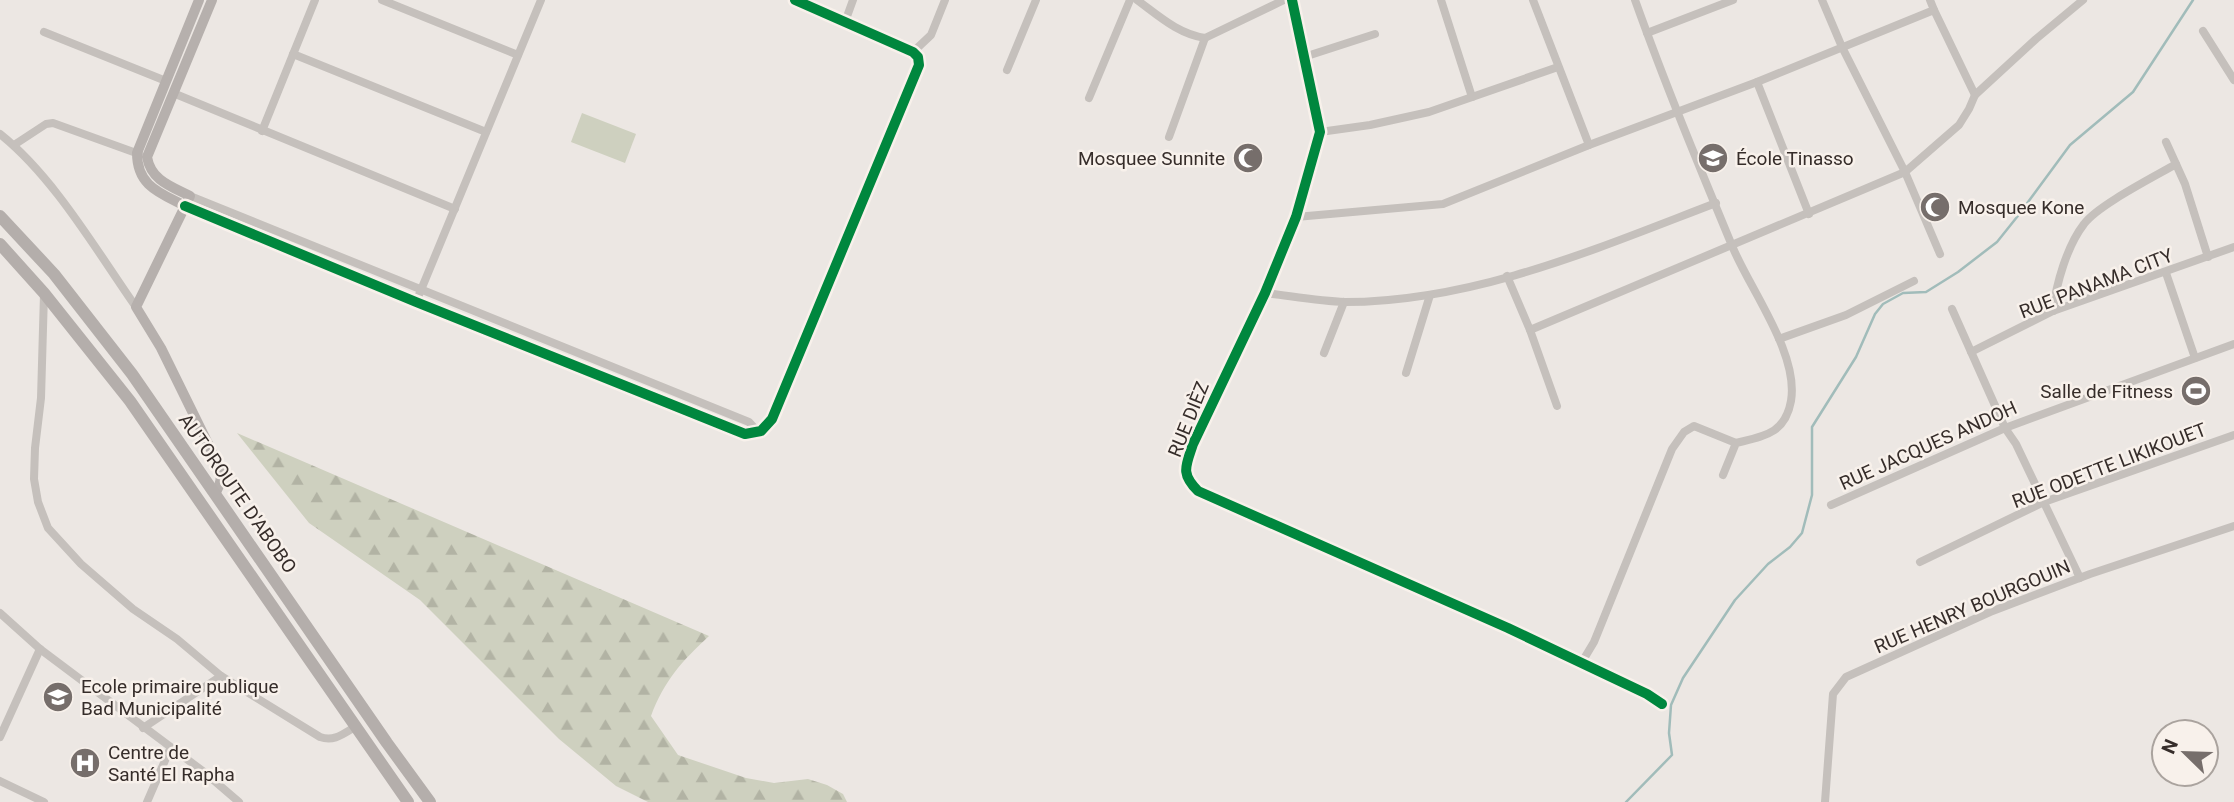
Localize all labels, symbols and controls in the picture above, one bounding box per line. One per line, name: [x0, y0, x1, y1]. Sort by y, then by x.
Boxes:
mosque icon: Mosquee Sunnite: [1231, 141, 1265, 175]
school or university icon: École Tinasso: [1696, 141, 1730, 175]
place label: Mosquee Sunnite: [1078, 147, 1225, 170]
place label: École Tinasso: [1736, 147, 1854, 170]
mosque icon: Mosquee Kone: [1918, 190, 1952, 224]
place label: Mosquee Kone: [1958, 196, 2084, 219]
street label: RUE PANAMA CITY: [2016, 243, 2177, 323]
sports icon: Salle de Fitness: [2179, 374, 2213, 408]
street label: RUE DIÈZ: [1163, 378, 1214, 460]
place label: Salle de Fitness: [2040, 380, 2173, 403]
street label: RUE JACQUES ANDOH: [1836, 396, 2020, 495]
street label: AUTOROUTE D'ABOBO: [174, 409, 301, 578]
street label: RUE ODETTE LIKIKOUET: [2009, 418, 2210, 513]
street label: RUE HENRY BOURGOUIN: [1871, 555, 2074, 658]
place label: Ecole primaire publique Bad Municipalité: [81, 675, 279, 720]
school or university icon: Ecole primaire publique Bad Municipalité: [41, 680, 75, 714]
north arrow: [2150, 718, 2220, 788]
text: N: [2157, 736, 2183, 757]
place label: Centre de Santé El Rapha: [108, 741, 235, 786]
hospital icon: Centre de Santé El Rapha: [68, 746, 102, 780]

